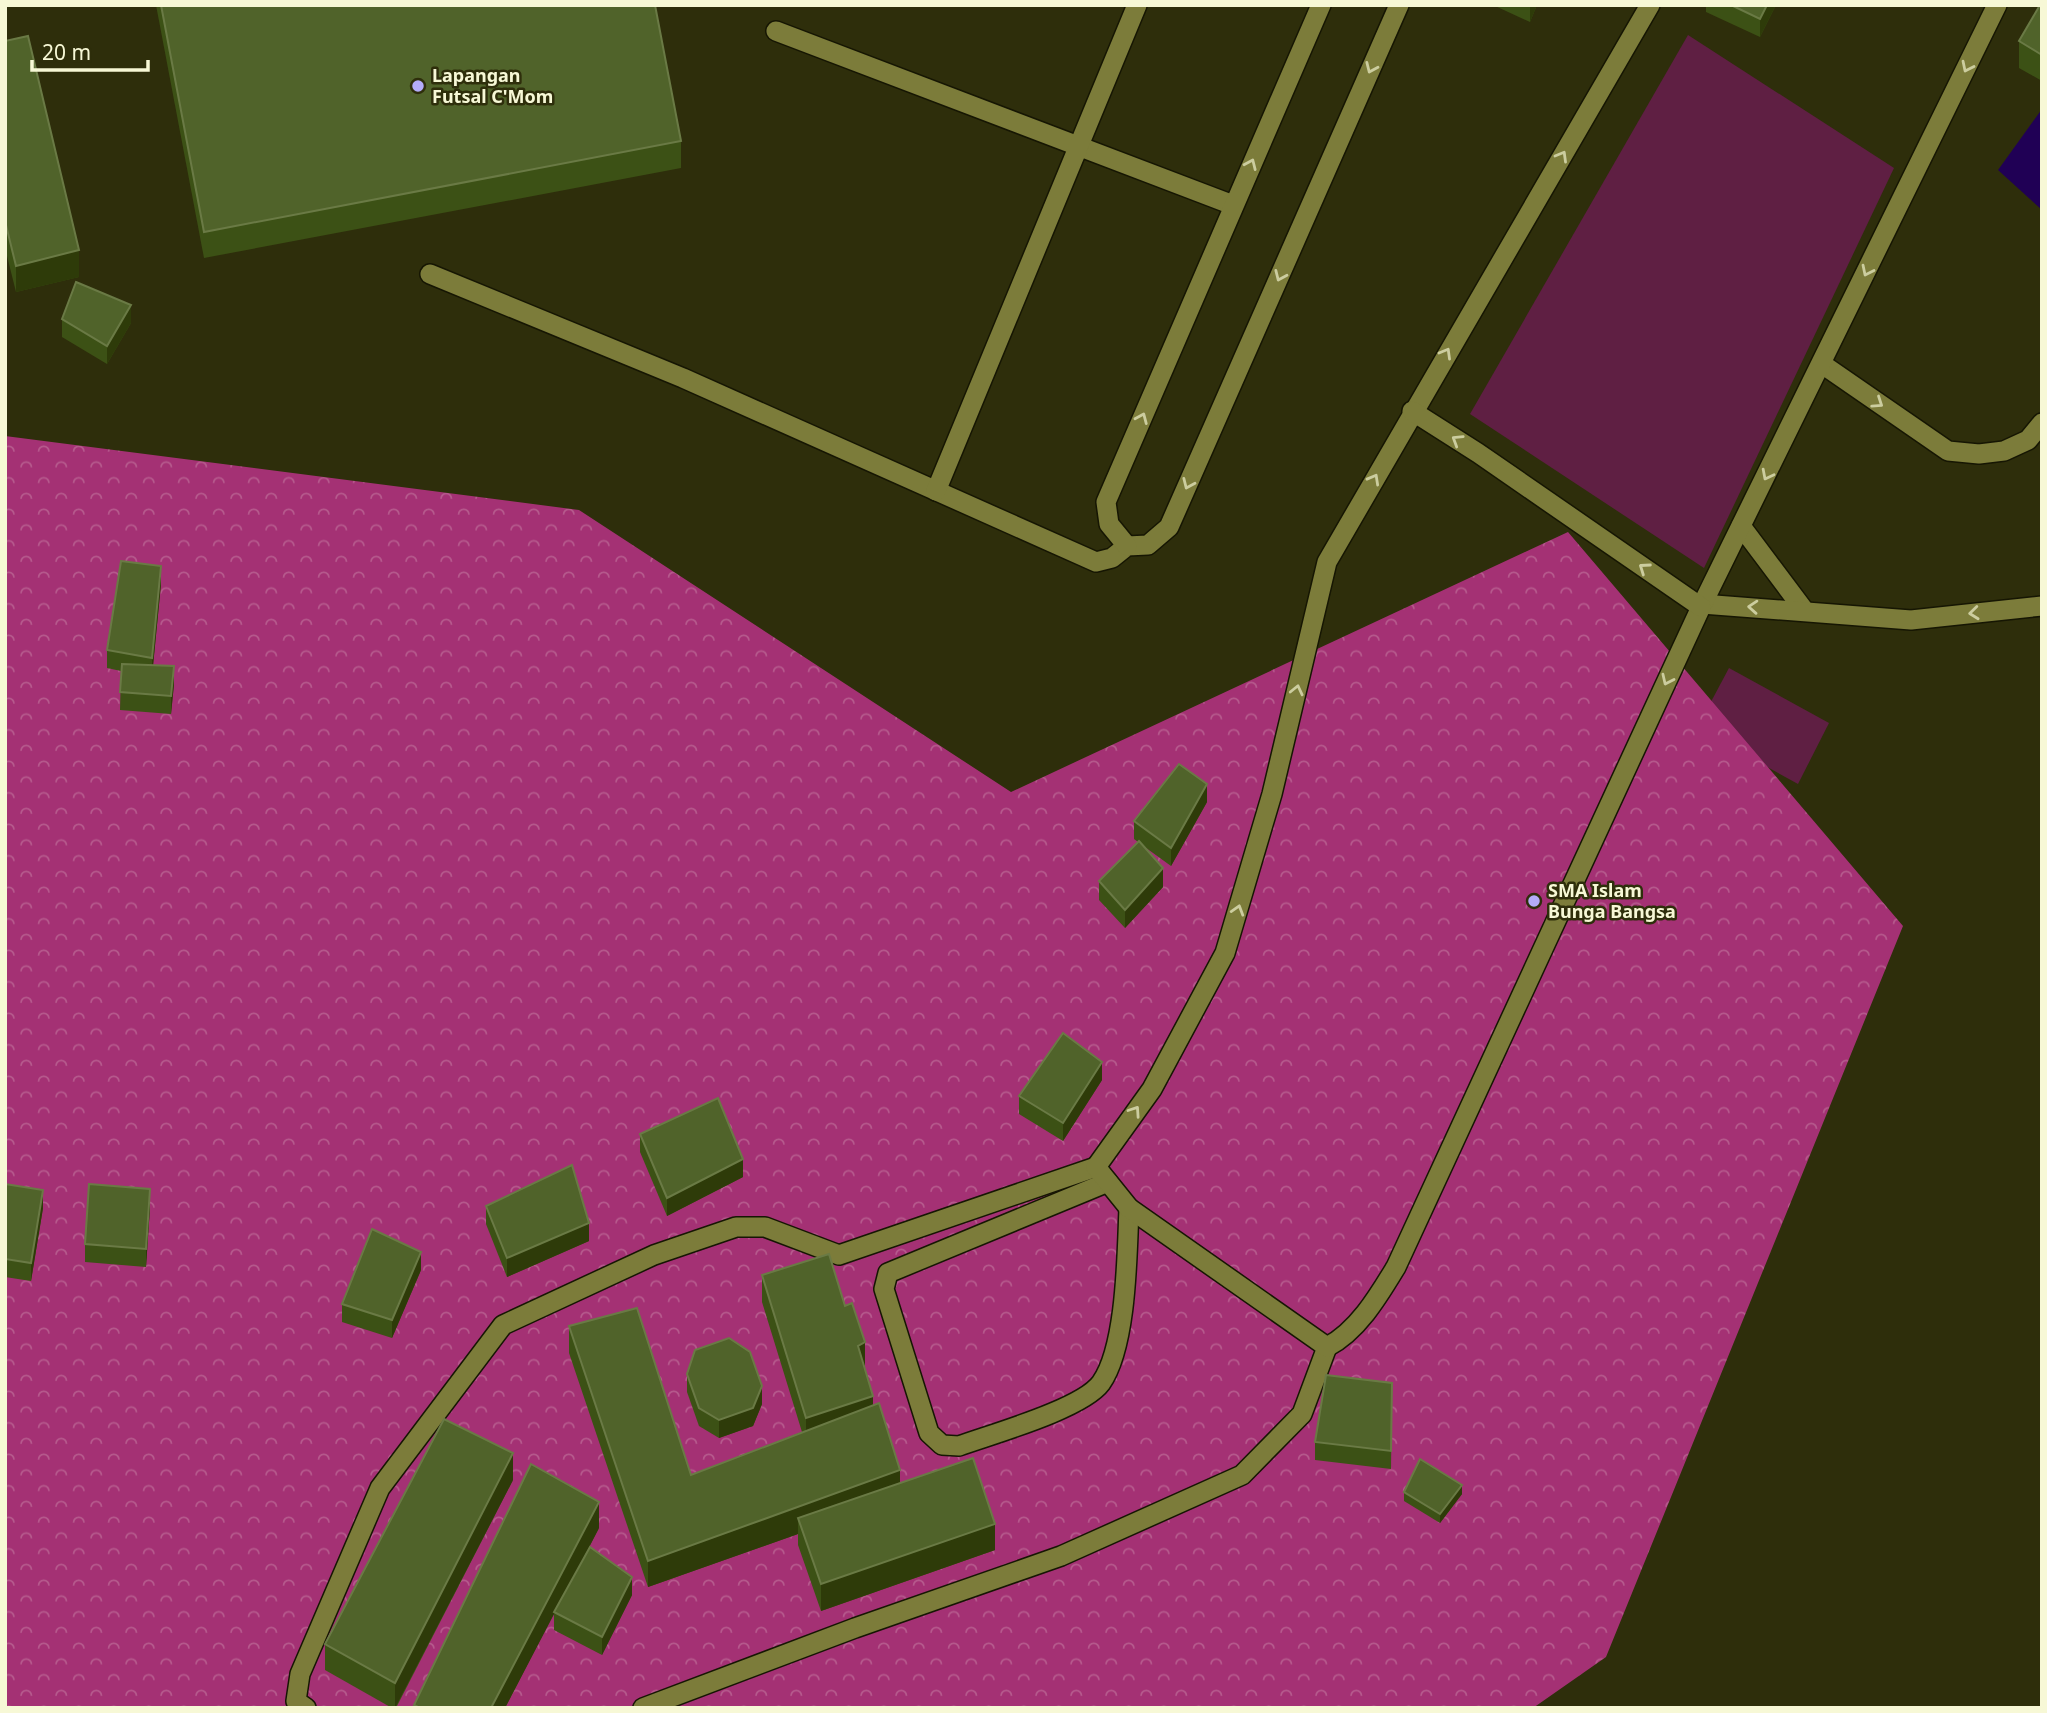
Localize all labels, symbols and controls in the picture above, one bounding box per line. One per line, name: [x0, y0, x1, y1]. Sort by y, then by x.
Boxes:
scale bar: [32, 28, 147, 72]
text: 20 m: [42, 38, 91, 66]
one-way arrow: [1961, 60, 1975, 72]
one-way arrow: [1365, 61, 1379, 73]
place label: Lapangan Futsal C'Mom: [432, 63, 553, 108]
marker: Lapangan Futsal C'Mom: [410, 78, 426, 94]
one-way arrow: [1553, 151, 1566, 164]
one-way arrow: [1243, 159, 1257, 171]
one-way arrow: [1862, 264, 1876, 276]
one-way arrow: [1274, 269, 1288, 281]
one-way arrow: [1438, 347, 1451, 360]
one-way arrow: [1870, 395, 1883, 407]
one-way arrow: [1134, 413, 1148, 426]
one-way arrow: [1451, 435, 1464, 448]
one-way arrow: [1761, 468, 1775, 480]
one-way arrow: [1366, 473, 1379, 486]
one-way arrow: [1182, 477, 1196, 489]
one-way arrow: [1639, 564, 1652, 576]
one-way arrow: [1748, 600, 1759, 615]
one-way arrow: [1968, 605, 1979, 620]
one-way arrow: [1661, 672, 1675, 685]
one-way arrow: [1288, 684, 1303, 696]
place label: SMA Islam Bunga Bangsa: [1548, 878, 1676, 923]
marker: SMA Islam Bunga Bangsa: [1526, 893, 1542, 909]
one-way arrow: [1229, 904, 1244, 916]
one-way arrow: [1127, 1106, 1140, 1119]

